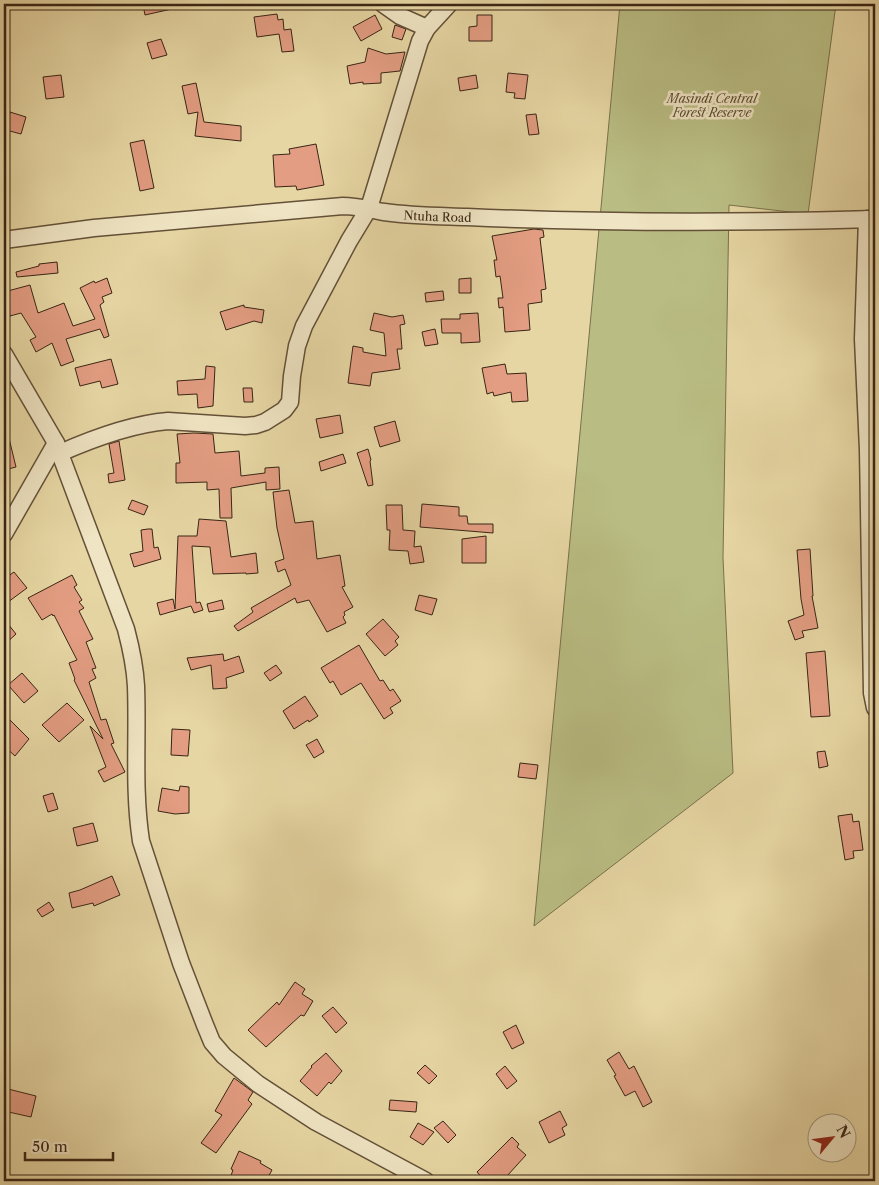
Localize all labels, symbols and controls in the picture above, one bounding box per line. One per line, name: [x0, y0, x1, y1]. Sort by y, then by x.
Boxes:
park label: Masindi Central Forest Reserve: [665, 91, 758, 120]
street label: Ntuha Road: [403, 207, 473, 225]
north arrow: [806, 1112, 856, 1162]
text: N: [833, 1122, 854, 1141]
scale bar: [25, 1130, 112, 1162]
text: 50 m: [32, 1137, 68, 1156]

